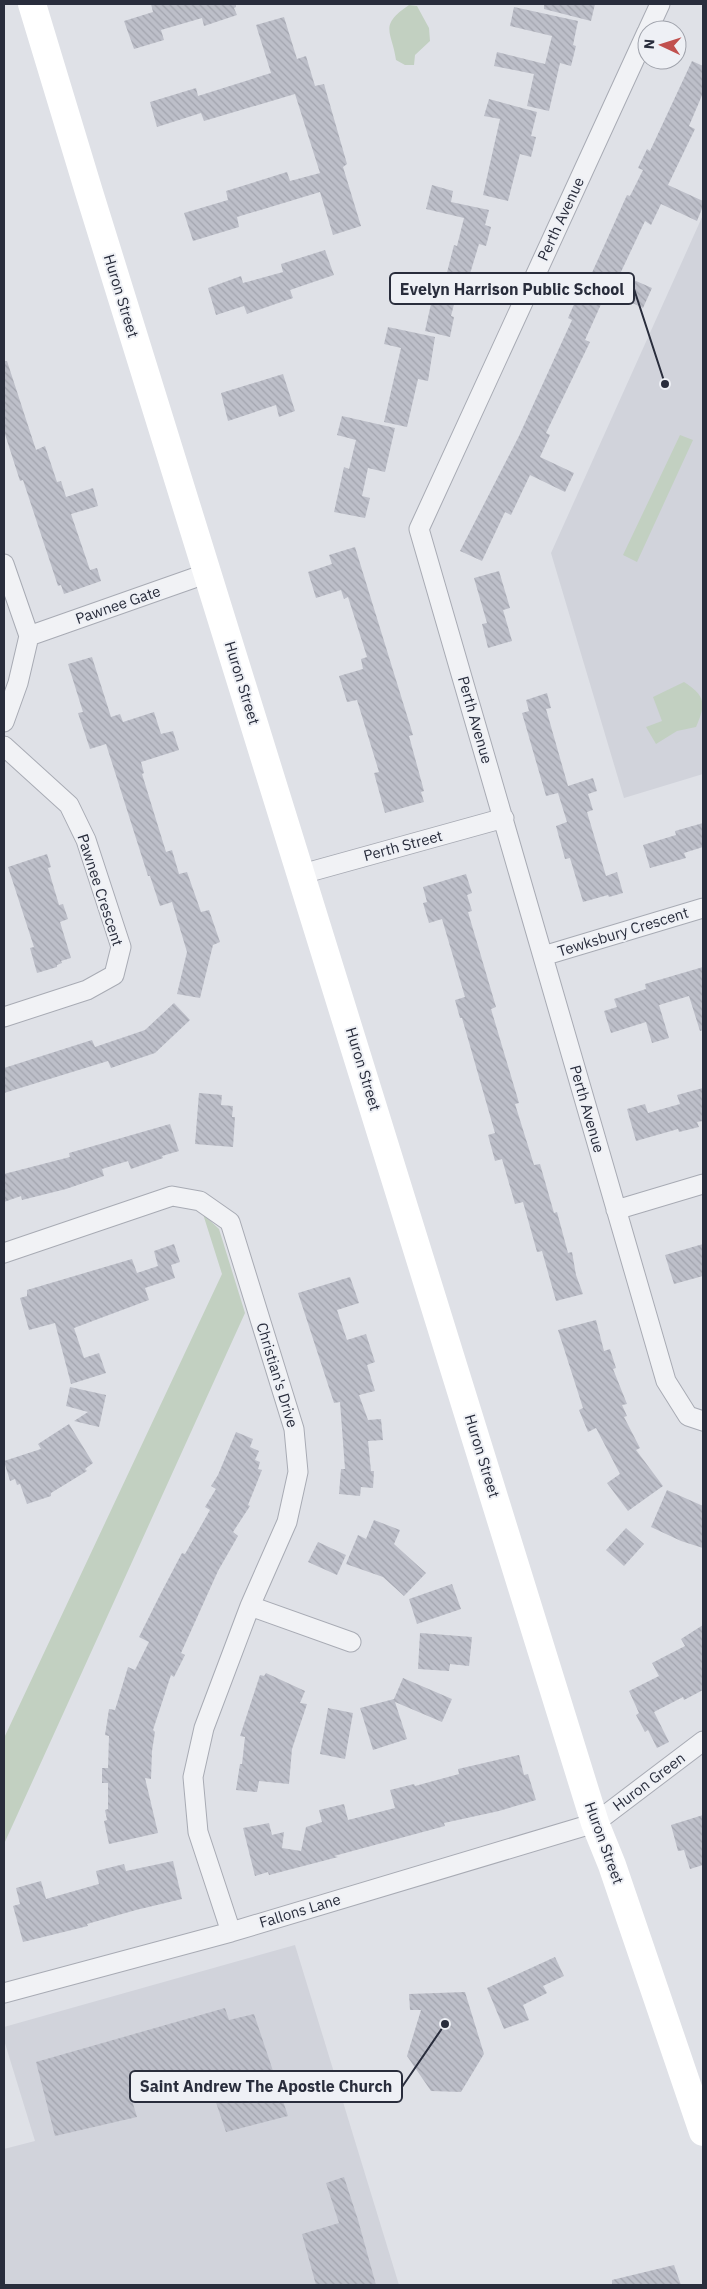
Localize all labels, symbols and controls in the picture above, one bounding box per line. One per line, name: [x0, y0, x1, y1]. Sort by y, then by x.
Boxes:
north arrow: [637, 20, 687, 70]
text: N: [640, 38, 658, 50]
street label: Perth Avenue: [533, 174, 588, 264]
street label: Huron Street: [100, 252, 143, 340]
callout: Evelyn Harrison Public School: [390, 273, 634, 304]
text: Evelyn Harrison Public School: [400, 279, 624, 299]
street label: Pawnee Gate: [73, 581, 163, 628]
street label: Huron Street: [221, 639, 264, 727]
street label: Perth Avenue: [454, 674, 497, 766]
street label: Perth Street: [361, 826, 444, 865]
street label: Pawnee Crescent: [73, 831, 128, 948]
street label: Tewksbury Crescent: [555, 903, 691, 960]
street label: Huron Street: [342, 1025, 385, 1113]
street label: Perth Avenue: [566, 1063, 609, 1155]
street label: Christian's Drive: [252, 1320, 302, 1430]
street label: Huron Street: [461, 1412, 504, 1500]
street label: Huron Green: [609, 1748, 689, 1815]
street label: Huron Street: [581, 1799, 628, 1887]
street label: Fallons Lane: [257, 1889, 343, 1932]
callout: Saint Andrew The Apostle Church: [130, 2071, 402, 2102]
text: Saint Andrew The Apostle Church: [140, 2076, 392, 2096]

